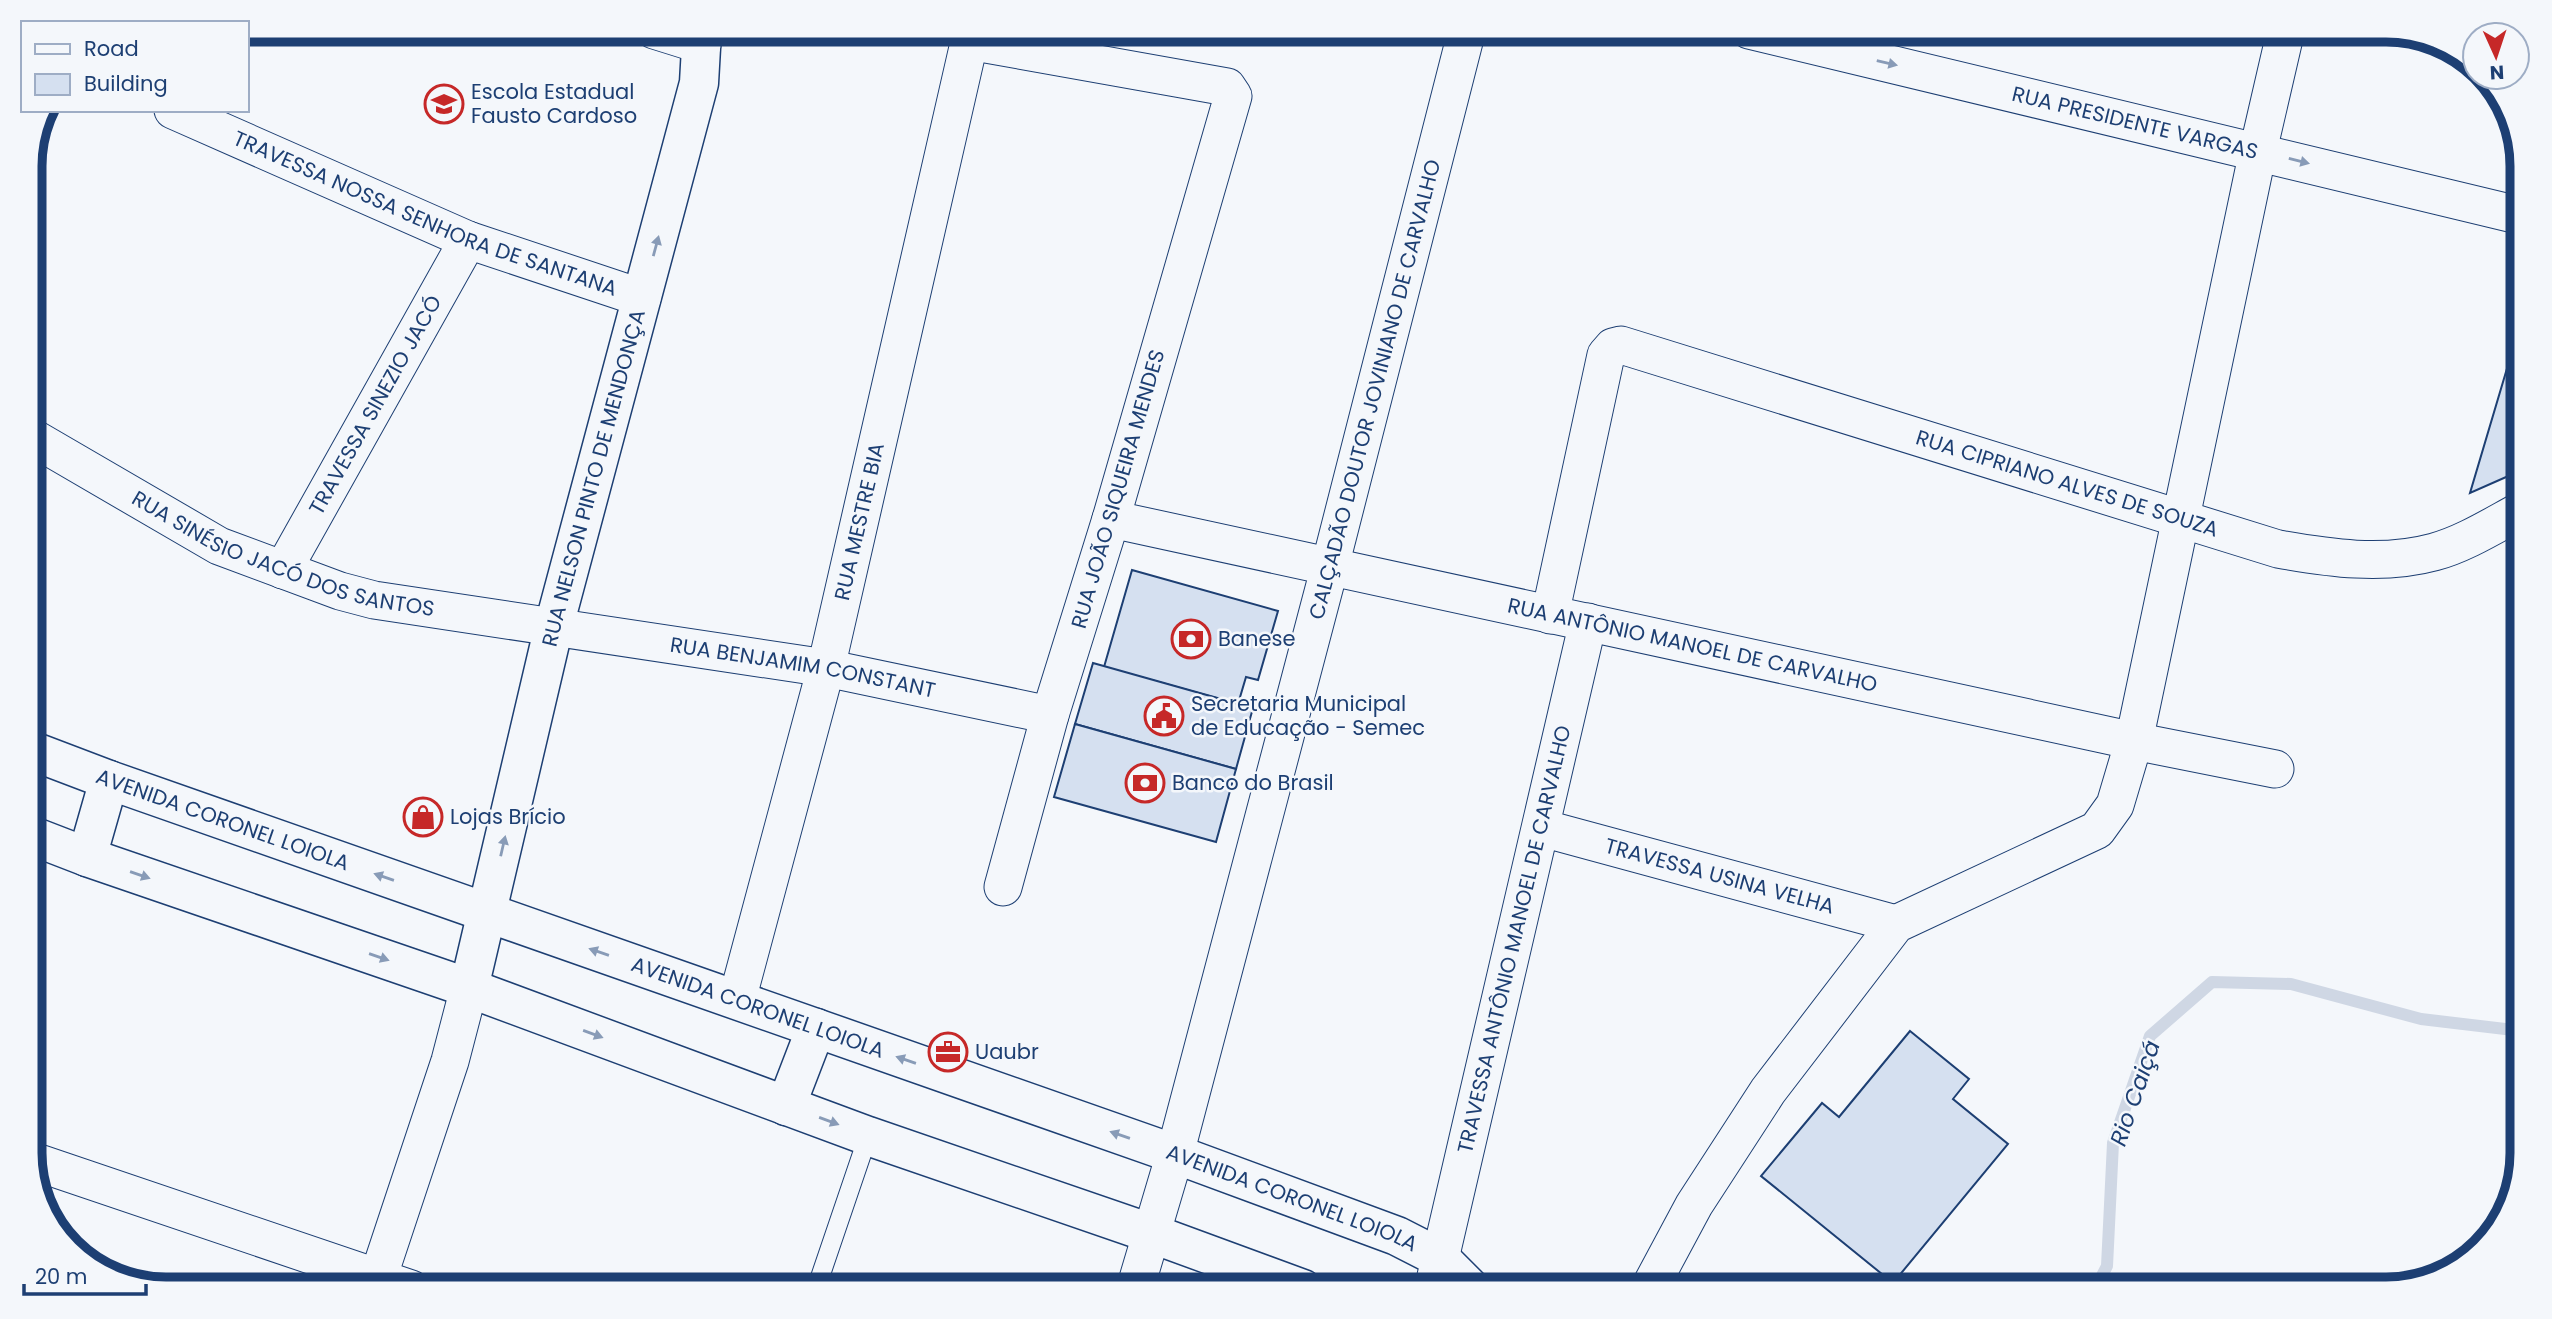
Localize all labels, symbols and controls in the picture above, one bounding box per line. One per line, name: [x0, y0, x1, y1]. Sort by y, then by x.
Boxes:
legend: [21, 21, 248, 112]
north arrow: [2461, 21, 2531, 91]
text: Road: [84, 34, 139, 63]
one-way arrow: [1876, 57, 1898, 68]
text: N: [2489, 59, 2505, 86]
text: Building: [84, 69, 168, 98]
place label: Escola Estadual Fausto Cardoso: [471, 77, 637, 130]
street label: RUA PRESIDENTE VARGAS: [2009, 79, 2261, 166]
school or university icon: Escola Estadual Fausto Cardoso: [423, 83, 465, 125]
street label: TRAVESSA NOSSA SENHORA DE SANTANA: [229, 123, 621, 303]
street label: CALÇADÃO DOUTOR JOVINIANO DE CARVALHO: [1302, 156, 1447, 623]
one-way arrow: [2288, 156, 2310, 167]
one-way arrow: [651, 235, 661, 256]
street label: TRAVESSA SINEZIO JACÓ: [302, 290, 448, 520]
street label: RUA NELSON PINTO DE MENDONÇA: [535, 306, 652, 649]
street label: RUA JOÃO SIQUEIRA MENDES: [1064, 346, 1171, 632]
street label: RUA CIPRIANO ALVES DE SOUZA: [1912, 422, 2222, 544]
street label: RUA MESTRE BIA: [827, 440, 891, 603]
street label: RUA SINÉSIO JACÓ DOS SANTOS: [127, 483, 437, 623]
street label: RUA ANTÔNIO MANOEL DE CARVALHO: [1505, 590, 1880, 699]
bank icon: Banese: [1170, 618, 1212, 660]
place label: Banese: [1218, 624, 1296, 653]
street label: RUA BENJAMIM CONSTANT: [668, 630, 938, 705]
place label: Secretaria Municipal de Educação - Semec: [1191, 689, 1425, 742]
public building icon: Secretaria Municipal de Educação - Semec: [1143, 695, 1185, 737]
street label: TRAVESSA ANTÔNIO MANOEL DE CARVALHO: [1450, 722, 1578, 1156]
street label: AVENIDA CORONEL LOIOLA: [92, 761, 353, 877]
bank icon: Banco do Brasil: [1124, 762, 1166, 804]
place label: Banco do Brasil: [1172, 768, 1334, 797]
shop icon: Lojas Brício: [402, 796, 444, 838]
place label: Lojas Brício: [450, 802, 566, 831]
street label: TRAVESSA USINA VELHA: [1602, 831, 1838, 921]
one-way arrow: [498, 835, 509, 857]
one-way arrow: [130, 870, 151, 881]
one-way arrow: [373, 871, 394, 882]
one-way arrow: [588, 946, 609, 957]
street label: AVENIDA CORONEL LOIOLA: [627, 949, 888, 1065]
one-way arrow: [368, 952, 389, 963]
one-way arrow: [582, 1029, 603, 1040]
office icon: Uaubr: [927, 1031, 969, 1073]
water label: Rio Caiçá: [2102, 1036, 2168, 1150]
place label: Uaubr: [975, 1037, 1039, 1066]
one-way arrow: [895, 1054, 916, 1065]
one-way arrow: [818, 1116, 839, 1127]
one-way arrow: [1110, 1129, 1131, 1140]
street label: AVENIDA CORONEL LOIOLA: [1162, 1137, 1423, 1258]
scale bar: [24, 1252, 147, 1296]
text: 20 m: [35, 1262, 88, 1291]

